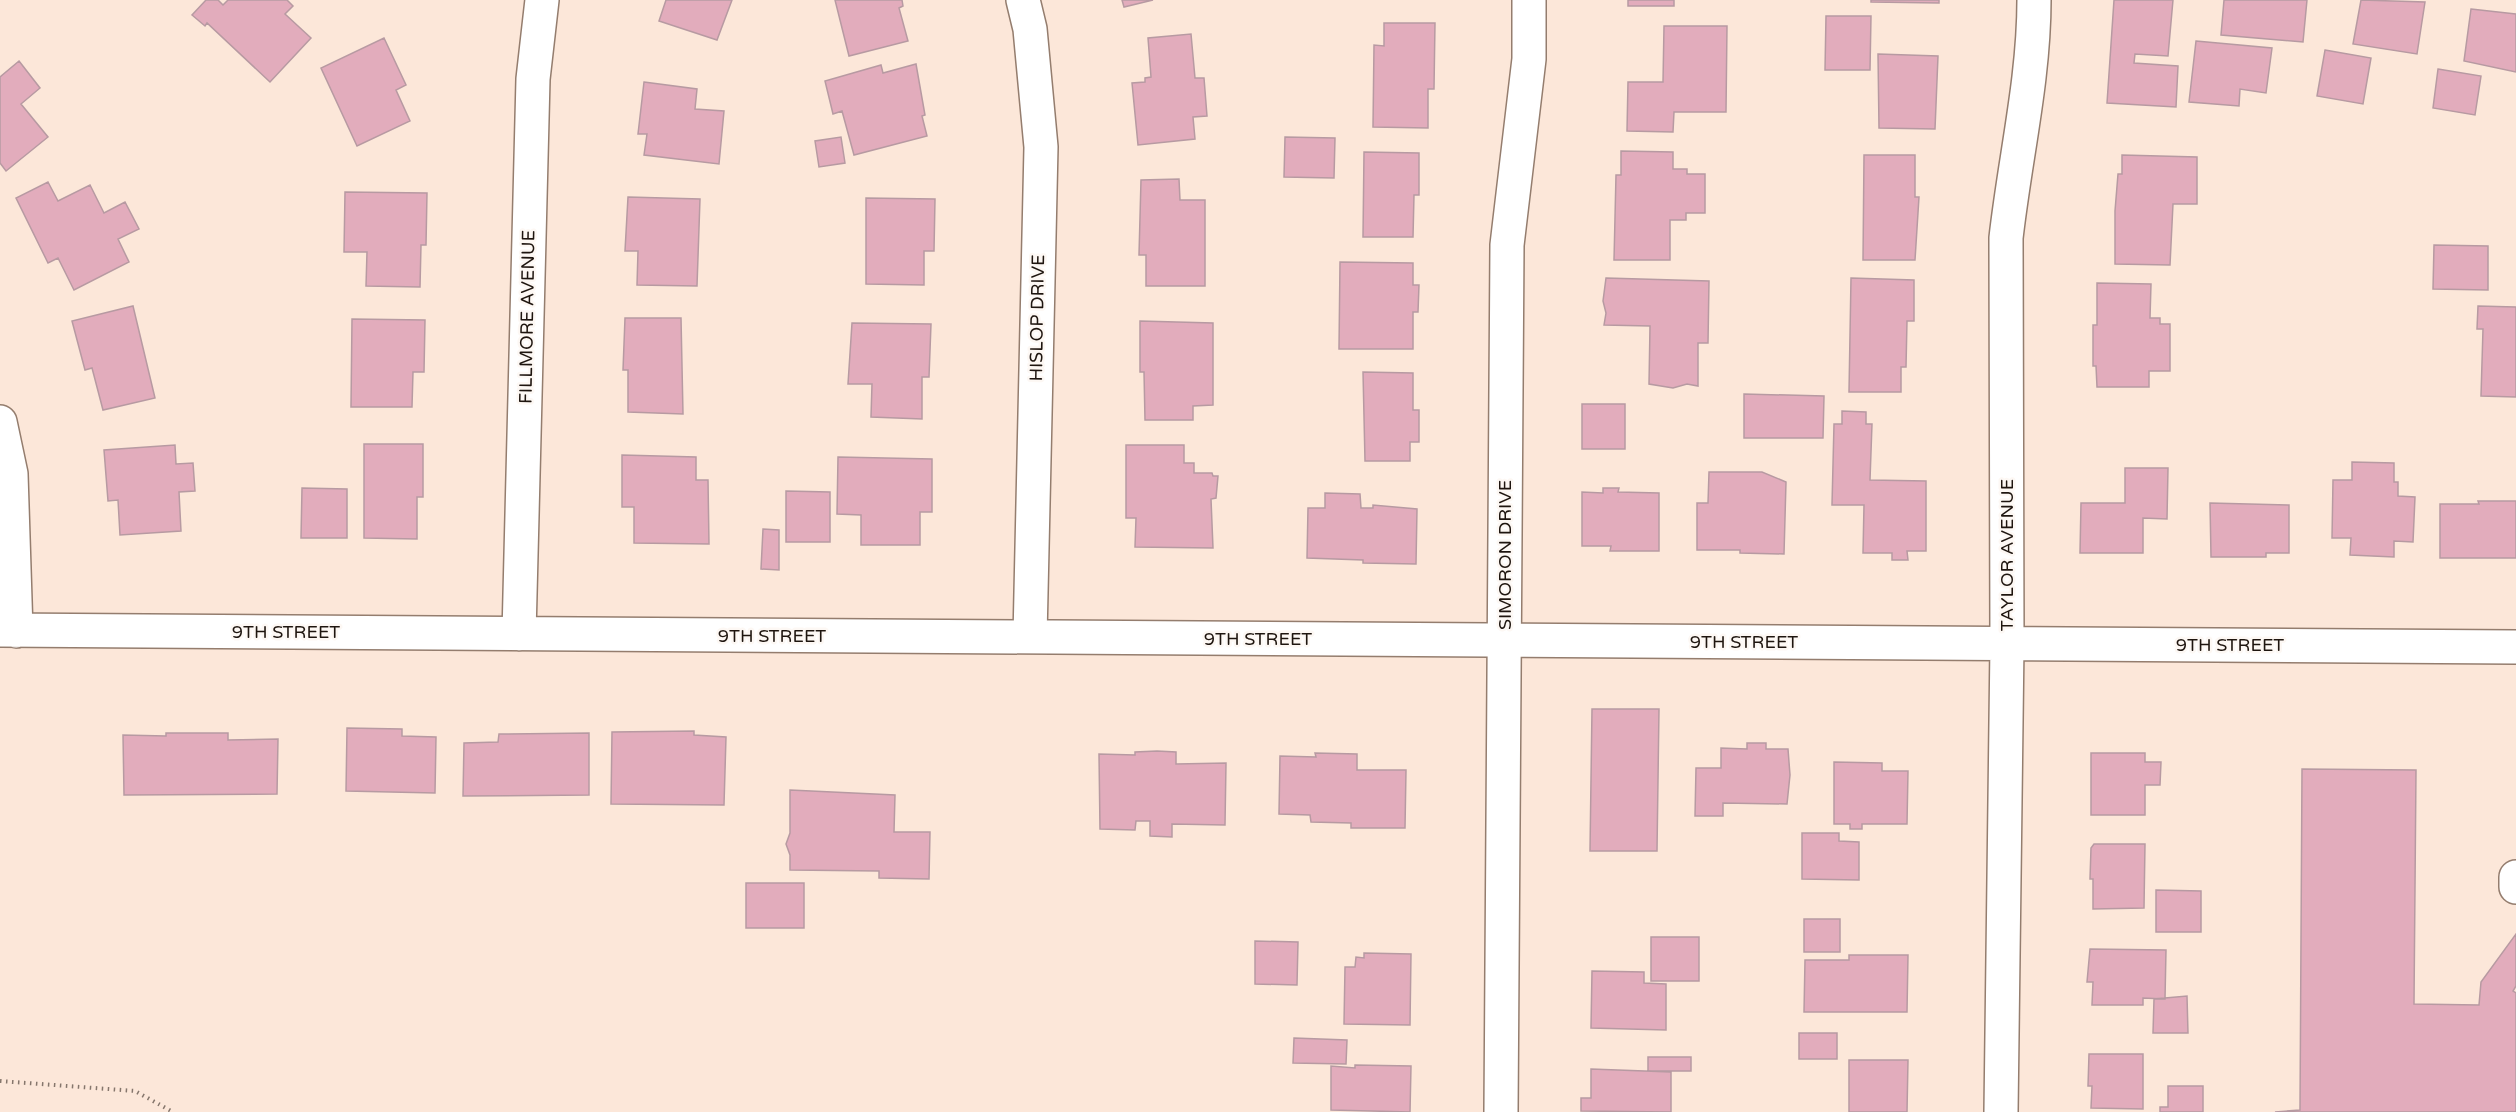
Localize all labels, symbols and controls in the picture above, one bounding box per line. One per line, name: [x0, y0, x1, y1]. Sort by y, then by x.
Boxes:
street label: FILLMORE AVENUE: [514, 230, 540, 404]
street label: HISLOP DRIVE: [1025, 254, 1049, 382]
street label: TAYLOR AVENUE: [1996, 479, 2018, 631]
street label: SIMORON DRIVE: [1494, 480, 1516, 630]
street label: 9TH STREET: [232, 621, 340, 643]
street label: 9TH STREET: [718, 625, 826, 647]
street label: 9TH STREET: [1204, 628, 1312, 650]
street label: 9TH STREET: [1690, 631, 1798, 653]
street label: 9TH STREET: [2176, 634, 2284, 656]

